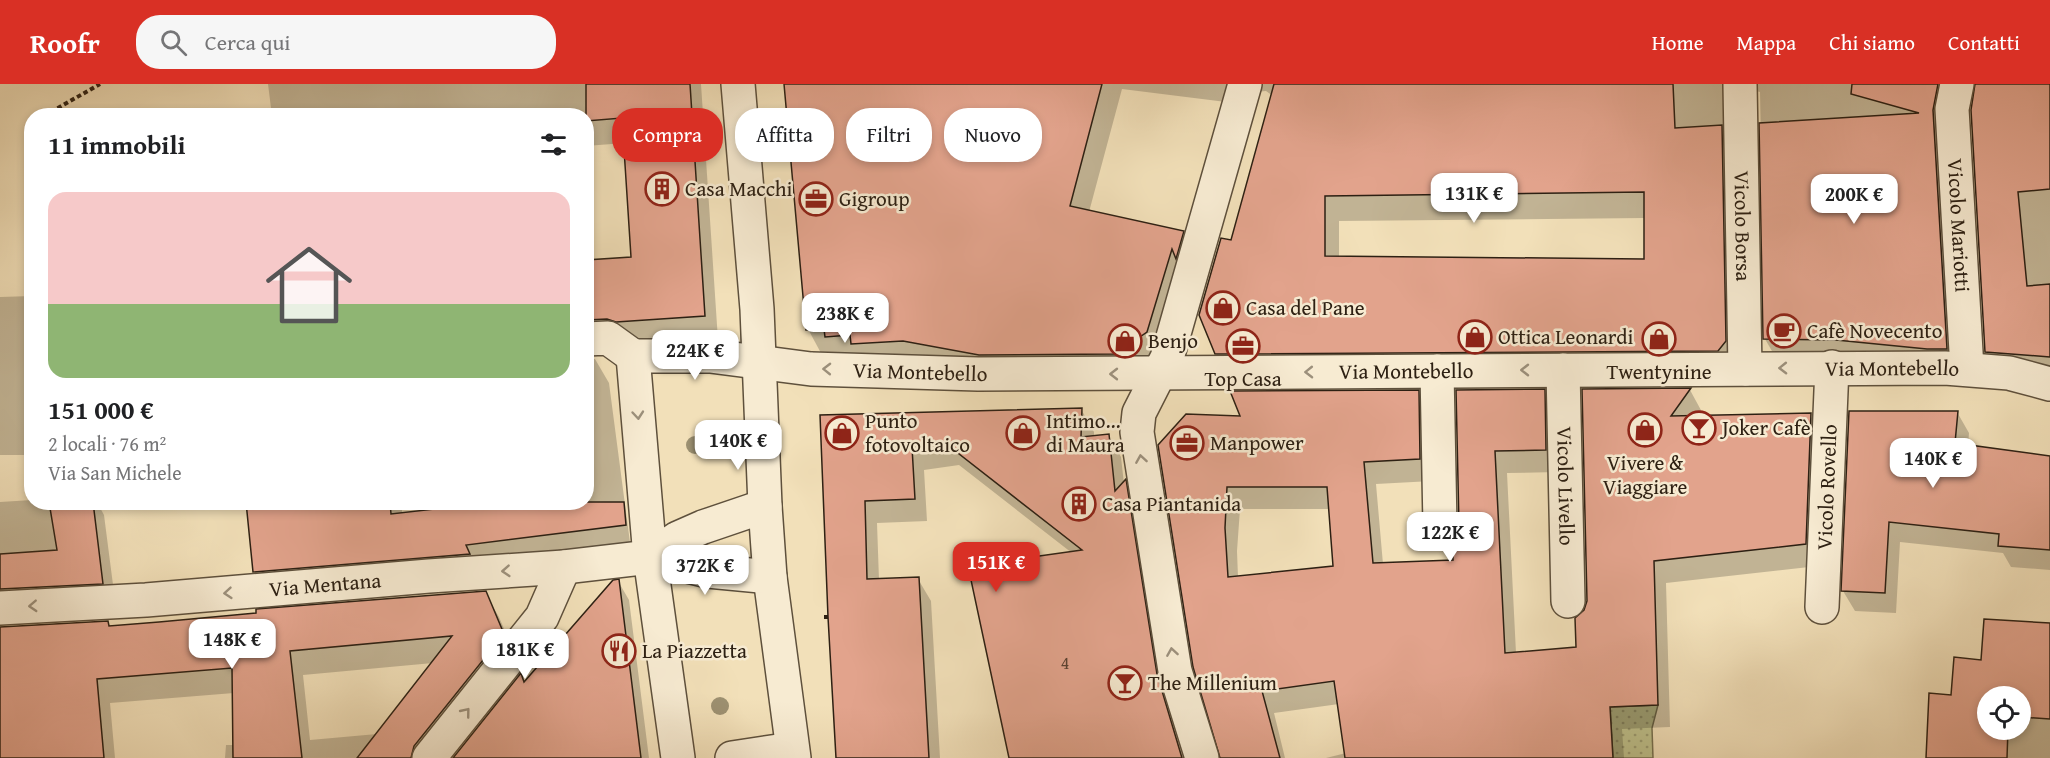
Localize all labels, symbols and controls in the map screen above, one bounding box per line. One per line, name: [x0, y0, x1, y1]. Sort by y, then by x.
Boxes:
search box: [136, 15, 556, 69]
text: Roofr: [30, 22, 100, 63]
icon: search: [157, 26, 190, 59]
text: Cerca qui: [205, 26, 290, 58]
text: Home: [1652, 27, 1704, 58]
text: Mappa: [1737, 27, 1796, 58]
text: Chi siamo: [1829, 27, 1915, 58]
text: Contatti: [1948, 27, 2020, 58]
chip: Compra: [612, 108, 723, 162]
chip: Affitta: [735, 108, 834, 162]
chip: Filtri: [846, 108, 932, 162]
chip: Nuovo: [944, 108, 1042, 162]
text: 11 immobili: [48, 125, 186, 164]
icon: filters: [537, 128, 570, 161]
street label: Vicolo Mariotti: [1940, 157, 1979, 293]
street label: Vicolo Borsa: [1727, 170, 1759, 282]
building icon: Casa Macchi: [644, 171, 680, 207]
place label: Casa Macchi: [685, 173, 792, 204]
pin: 131K €: [1425, 173, 1523, 224]
pin: 200K €: [1805, 174, 1903, 225]
text: 131K €: [1445, 178, 1503, 207]
text: 200K €: [1825, 179, 1883, 208]
office icon: Gigroup: [798, 181, 834, 217]
place label: Gigroup: [839, 183, 909, 214]
icon: home: [255, 231, 363, 339]
shop icon: Casa del Pane: [1205, 290, 1241, 326]
place label: Casa del Pane: [1246, 292, 1365, 323]
pin: 238K €: [796, 293, 894, 344]
text: 238K €: [816, 298, 874, 327]
cafe icon: Cafè Novecento: [1766, 313, 1802, 349]
place label: Cafè Novecento: [1807, 315, 1942, 346]
shop icon: Ottica Leonardi: [1457, 319, 1493, 355]
place label: Ottica Leonardi: [1498, 321, 1634, 352]
shop icon: Twentynine: [1641, 321, 1677, 357]
shop icon: Benjo: [1107, 323, 1143, 359]
place label: Benjo: [1148, 325, 1198, 356]
office icon: Top Casa: [1225, 328, 1261, 364]
pin: 224K €: [646, 330, 744, 381]
text: 224K €: [666, 335, 724, 364]
street label: Via Montebello: [1825, 352, 1961, 384]
street label: Via Montebello: [852, 354, 987, 389]
street label: Via Montebello: [1339, 355, 1473, 387]
place label: Twentynine: [1606, 356, 1712, 387]
one-way arrow: [1779, 362, 1788, 375]
one-way arrow: [822, 363, 831, 375]
place label: Top Casa: [1204, 363, 1282, 394]
one-way arrow: [1521, 364, 1530, 376]
one-way arrow: [1305, 366, 1314, 379]
one-way arrow: [1110, 368, 1119, 380]
text: 151 000 €: [48, 390, 154, 429]
place label: Punto fotovoltaico: [865, 405, 970, 460]
place label: Intimo... di Maura: [1046, 405, 1125, 460]
one-way arrow: [631, 410, 644, 419]
bar icon: Joker Cafè: [1681, 410, 1717, 446]
shop icon: Vivere & Viaggiare: [1627, 412, 1663, 448]
place label: Joker Cafè: [1719, 412, 1811, 443]
shop icon: Punto fotovoltaico: [824, 415, 860, 451]
shop icon: Intimo... di Maura: [1005, 415, 1041, 451]
pin: 140K €: [689, 420, 787, 471]
street label: Vicolo Rovello: [1808, 424, 1845, 551]
text: 140K €: [709, 425, 767, 454]
office icon: Manpower: [1169, 425, 1205, 461]
street label: Vicolo Livello: [1549, 426, 1583, 546]
place label: Manpower: [1210, 427, 1304, 458]
text: 2 locali · 76 m²: [48, 429, 166, 458]
pin: 140K €: [1884, 438, 1982, 489]
text: 140K €: [1904, 443, 1962, 472]
place label: Vivere & Viaggiare: [1603, 447, 1687, 502]
one-way arrow: [1135, 454, 1147, 464]
text: Via San Michele: [48, 458, 182, 487]
building icon: Casa Piantanida: [1061, 486, 1097, 522]
place label: Casa Piantanida: [1102, 488, 1241, 519]
pin: 122K €: [1401, 512, 1499, 563]
text: 122K €: [1421, 517, 1479, 546]
pin: 151K €: [947, 542, 1045, 593]
pin: 372K €: [656, 545, 754, 596]
text: 151K €: [967, 547, 1025, 576]
text: 372K €: [676, 550, 734, 579]
street label: Via Mentana: [268, 564, 382, 604]
one-way arrow: [501, 564, 510, 577]
one-way arrow: [223, 586, 232, 599]
one-way arrow: [29, 600, 38, 613]
pin: 148K €: [183, 619, 281, 670]
text: 148K €: [203, 624, 261, 653]
pin: 181K €: [476, 629, 574, 680]
restaurant icon: La Piazzetta: [601, 633, 637, 669]
text: 181K €: [496, 634, 554, 663]
place label: La Piazzetta: [642, 635, 747, 666]
one-way arrow: [1166, 647, 1178, 656]
house number: 4: [1061, 649, 1069, 676]
bar icon: The Millenium: [1107, 665, 1143, 701]
place label: The Millenium: [1148, 667, 1277, 698]
map controls: [1977, 686, 2031, 740]
button: locate: [1977, 686, 2031, 740]
one-way arrow: [459, 708, 470, 719]

